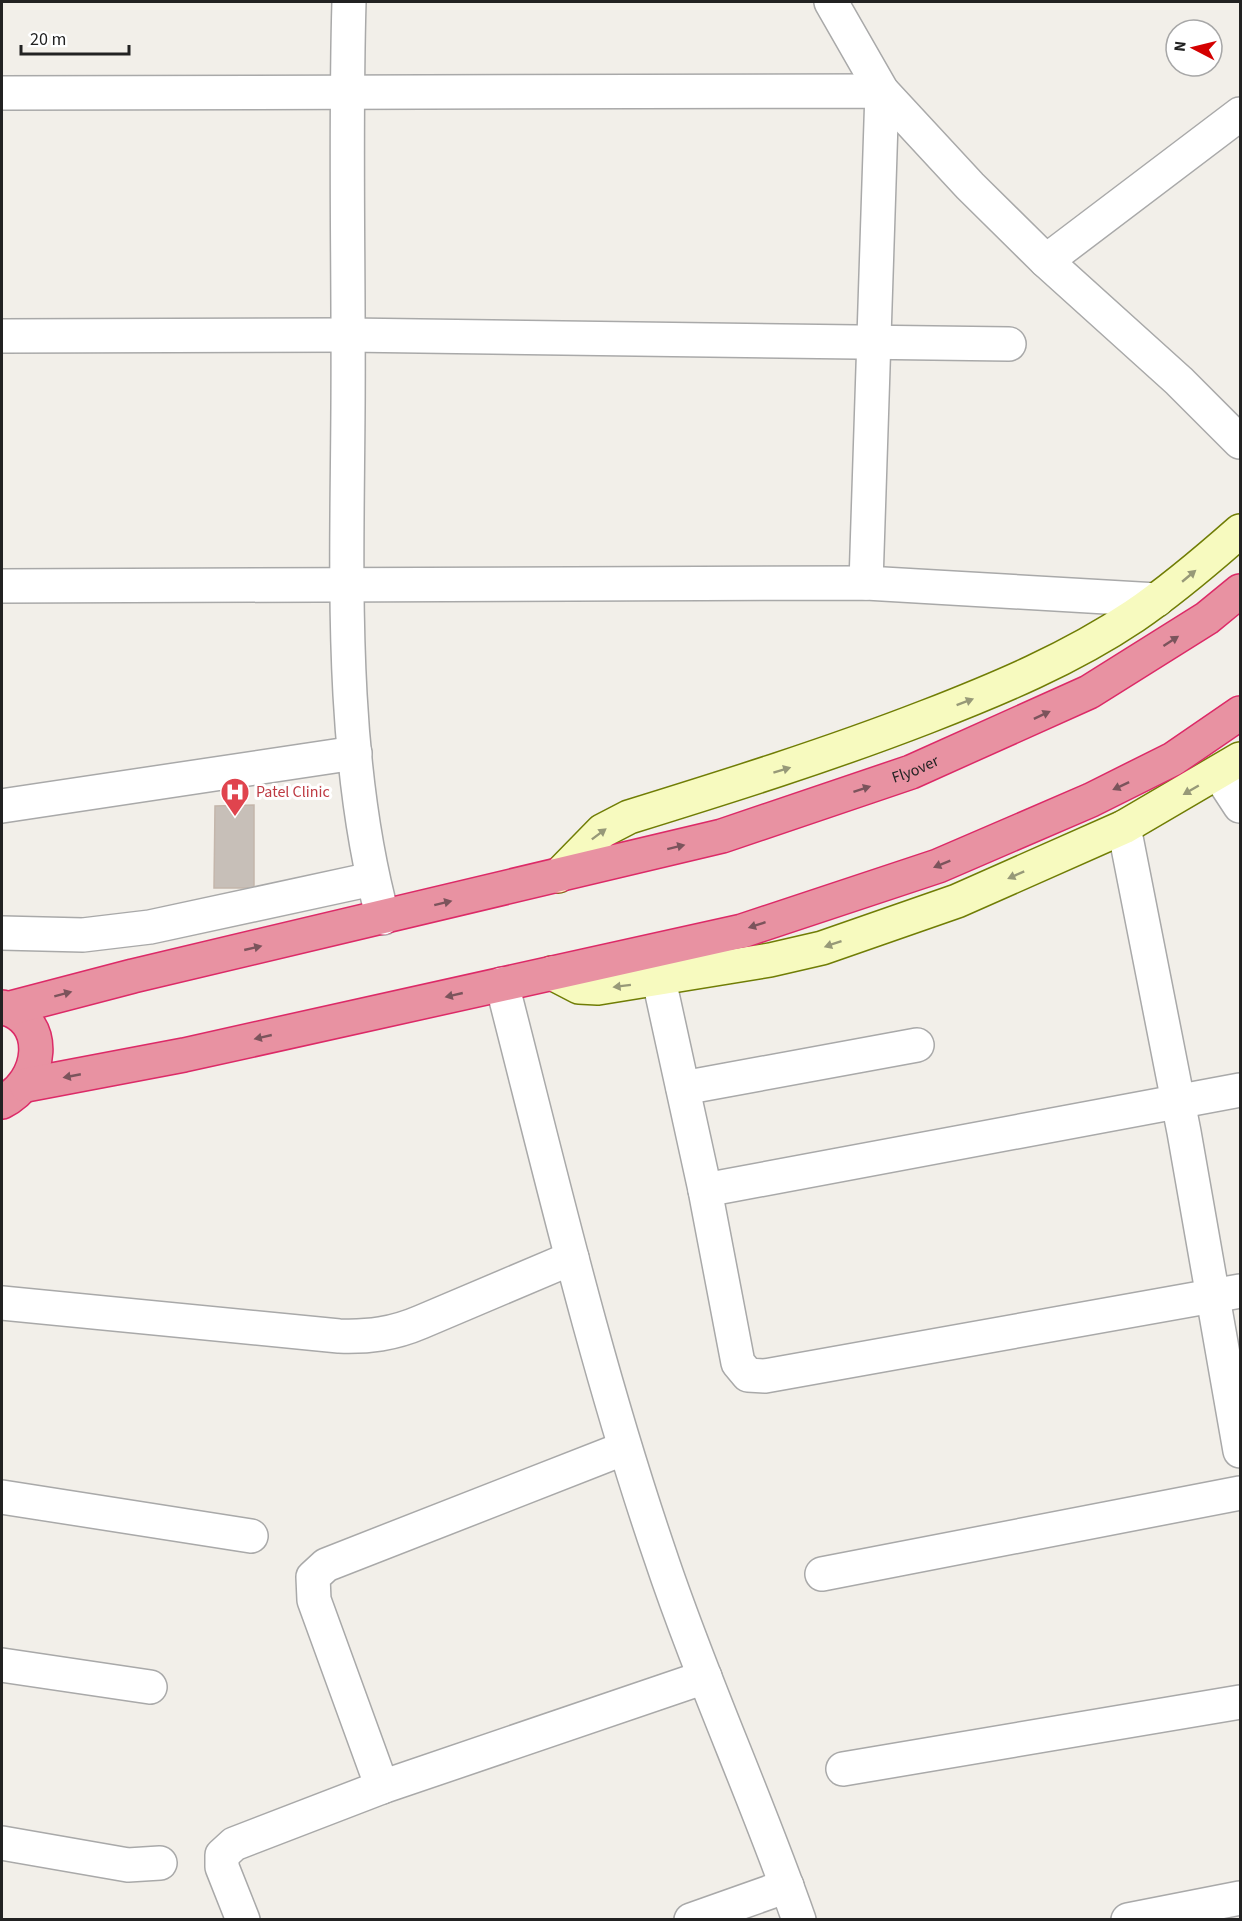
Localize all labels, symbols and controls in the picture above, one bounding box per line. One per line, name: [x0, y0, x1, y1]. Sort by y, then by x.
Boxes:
scale bar: [21, 18, 129, 56]
north arrow: [1164, 18, 1224, 78]
text: 20 m: [30, 27, 66, 52]
text: N: [1169, 40, 1192, 53]
one-way arrow: [1181, 570, 1196, 583]
one-way arrow: [1163, 636, 1179, 647]
one-way arrow: [956, 697, 974, 707]
one-way arrow: [1033, 710, 1050, 719]
street label: Flyover: [889, 750, 943, 789]
one-way arrow: [773, 765, 791, 774]
hospital icon: Patel Clinic: [219, 776, 251, 818]
place label: Patel Clinic: [256, 781, 330, 803]
one-way arrow: [1113, 782, 1130, 791]
one-way arrow: [853, 783, 871, 793]
one-way arrow: [1182, 785, 1199, 795]
one-way arrow: [591, 829, 606, 841]
one-way arrow: [667, 841, 685, 851]
one-way arrow: [933, 859, 951, 869]
one-way arrow: [1007, 871, 1024, 880]
one-way arrow: [433, 898, 452, 908]
one-way arrow: [748, 921, 766, 931]
one-way arrow: [824, 940, 842, 950]
one-way arrow: [244, 943, 263, 952]
one-way arrow: [612, 981, 631, 990]
one-way arrow: [55, 989, 73, 998]
one-way arrow: [444, 990, 463, 1000]
one-way arrow: [254, 1033, 273, 1043]
one-way arrow: [63, 1072, 82, 1081]

